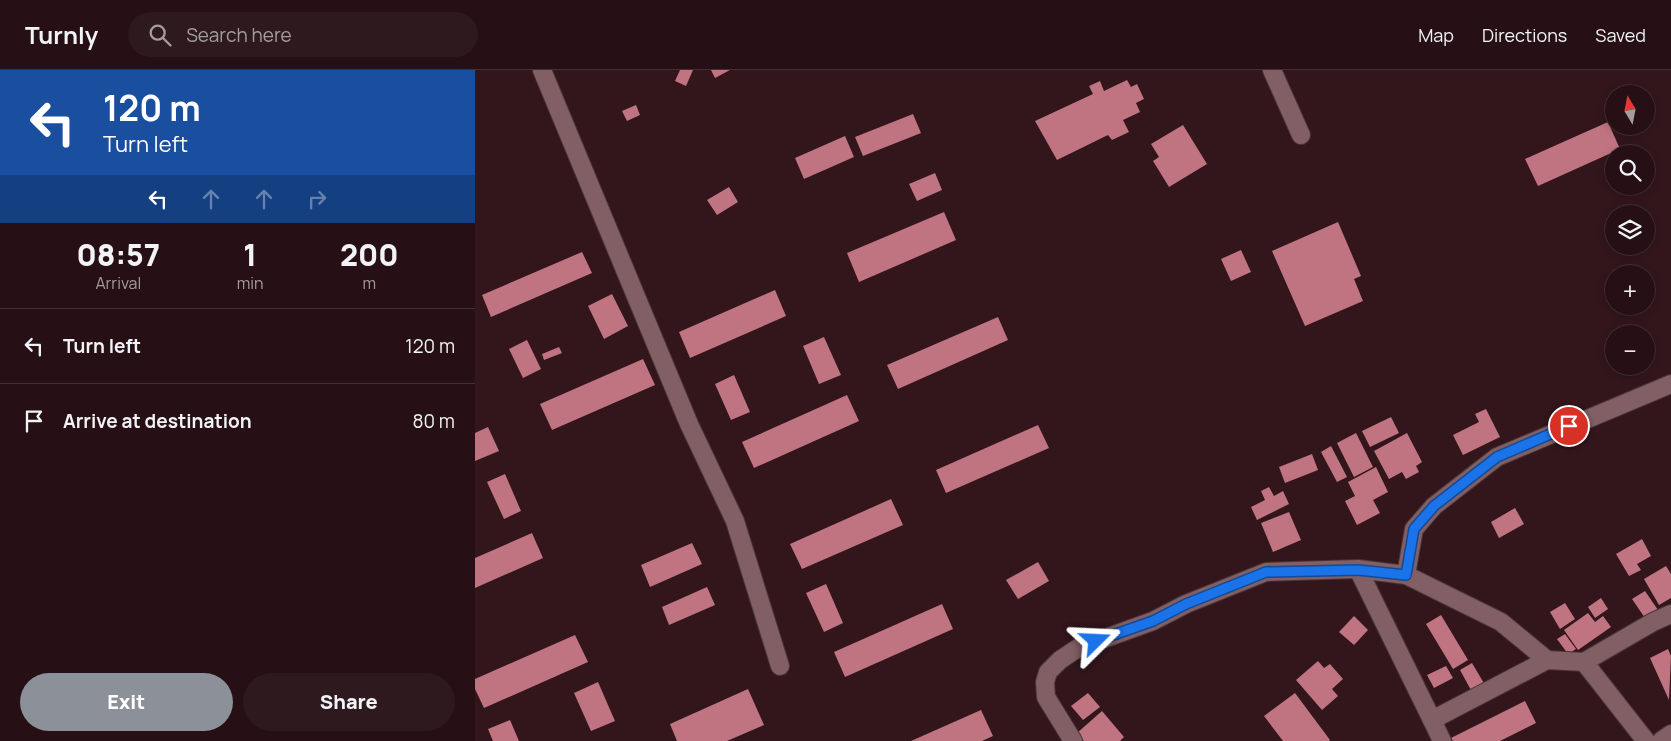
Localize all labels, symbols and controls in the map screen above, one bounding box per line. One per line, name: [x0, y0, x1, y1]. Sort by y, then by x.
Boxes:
search box: [128, 12, 478, 57]
text: Turnly: [25, 18, 98, 51]
icon: search: [146, 21, 174, 49]
text: Search here: [186, 22, 292, 48]
text: Map: [1418, 23, 1454, 47]
text: Directions: [1482, 23, 1567, 47]
text: Saved: [1595, 23, 1646, 47]
text: 120 m: [103, 84, 201, 132]
north arrow: [1605, 85, 1655, 135]
map controls: [1605, 85, 1655, 375]
icon: left: [20, 90, 85, 155]
text: Turn left: [103, 129, 188, 159]
button: search: [1605, 145, 1655, 195]
icon: left: [144, 185, 172, 213]
icon: ahead: [197, 185, 225, 213]
icon: ahead: [250, 185, 278, 213]
icon: right: [303, 185, 331, 213]
button: layers: [1605, 205, 1655, 255]
text: 08:57: [77, 234, 160, 275]
text: 1: [243, 234, 257, 275]
text: 200: [340, 234, 399, 275]
button: +: [1605, 265, 1655, 315]
text: Arrival: [95, 272, 141, 294]
text: min: [237, 272, 263, 294]
text: m: [362, 272, 376, 294]
button: −: [1605, 325, 1655, 375]
icon: left: [20, 332, 48, 360]
text: Turn left: [63, 333, 141, 359]
text: 120 m: [405, 333, 455, 359]
pin: [1548, 405, 1590, 447]
icon: arrive: [20, 407, 48, 435]
text: Arrive at destination: [63, 408, 252, 434]
text: 80 m: [412, 408, 455, 434]
icon: arrive: [1555, 412, 1583, 440]
position arrow: [1069, 614, 1121, 666]
button: Exit: [20, 673, 233, 731]
button: Share: [243, 673, 455, 731]

